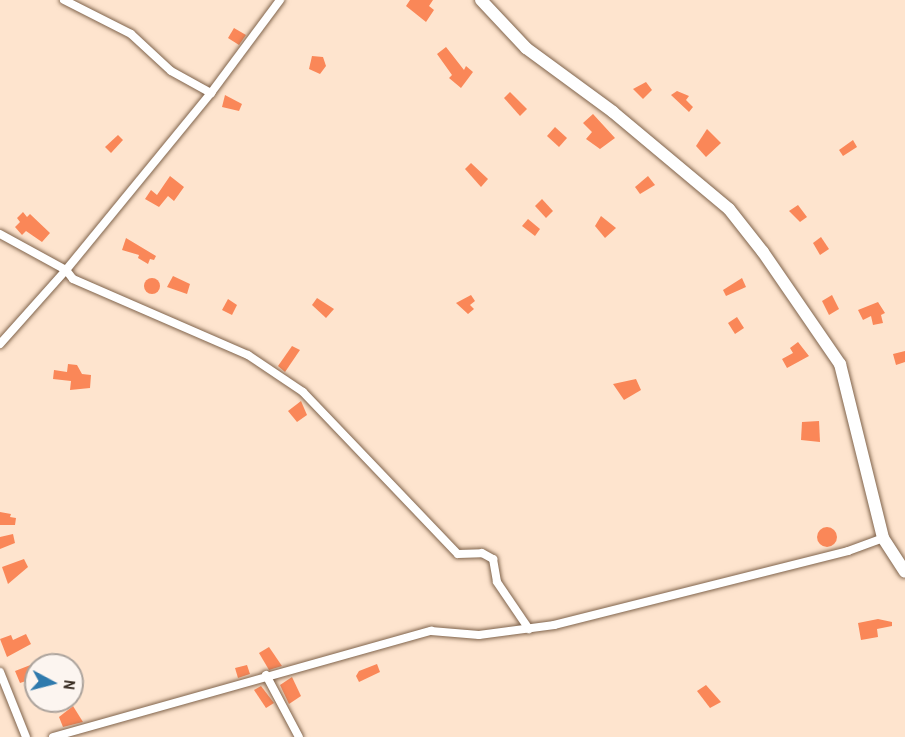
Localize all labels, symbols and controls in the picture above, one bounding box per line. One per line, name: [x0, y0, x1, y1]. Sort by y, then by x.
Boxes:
north arrow: [24, 653, 84, 713]
text: N: [58, 679, 81, 691]

